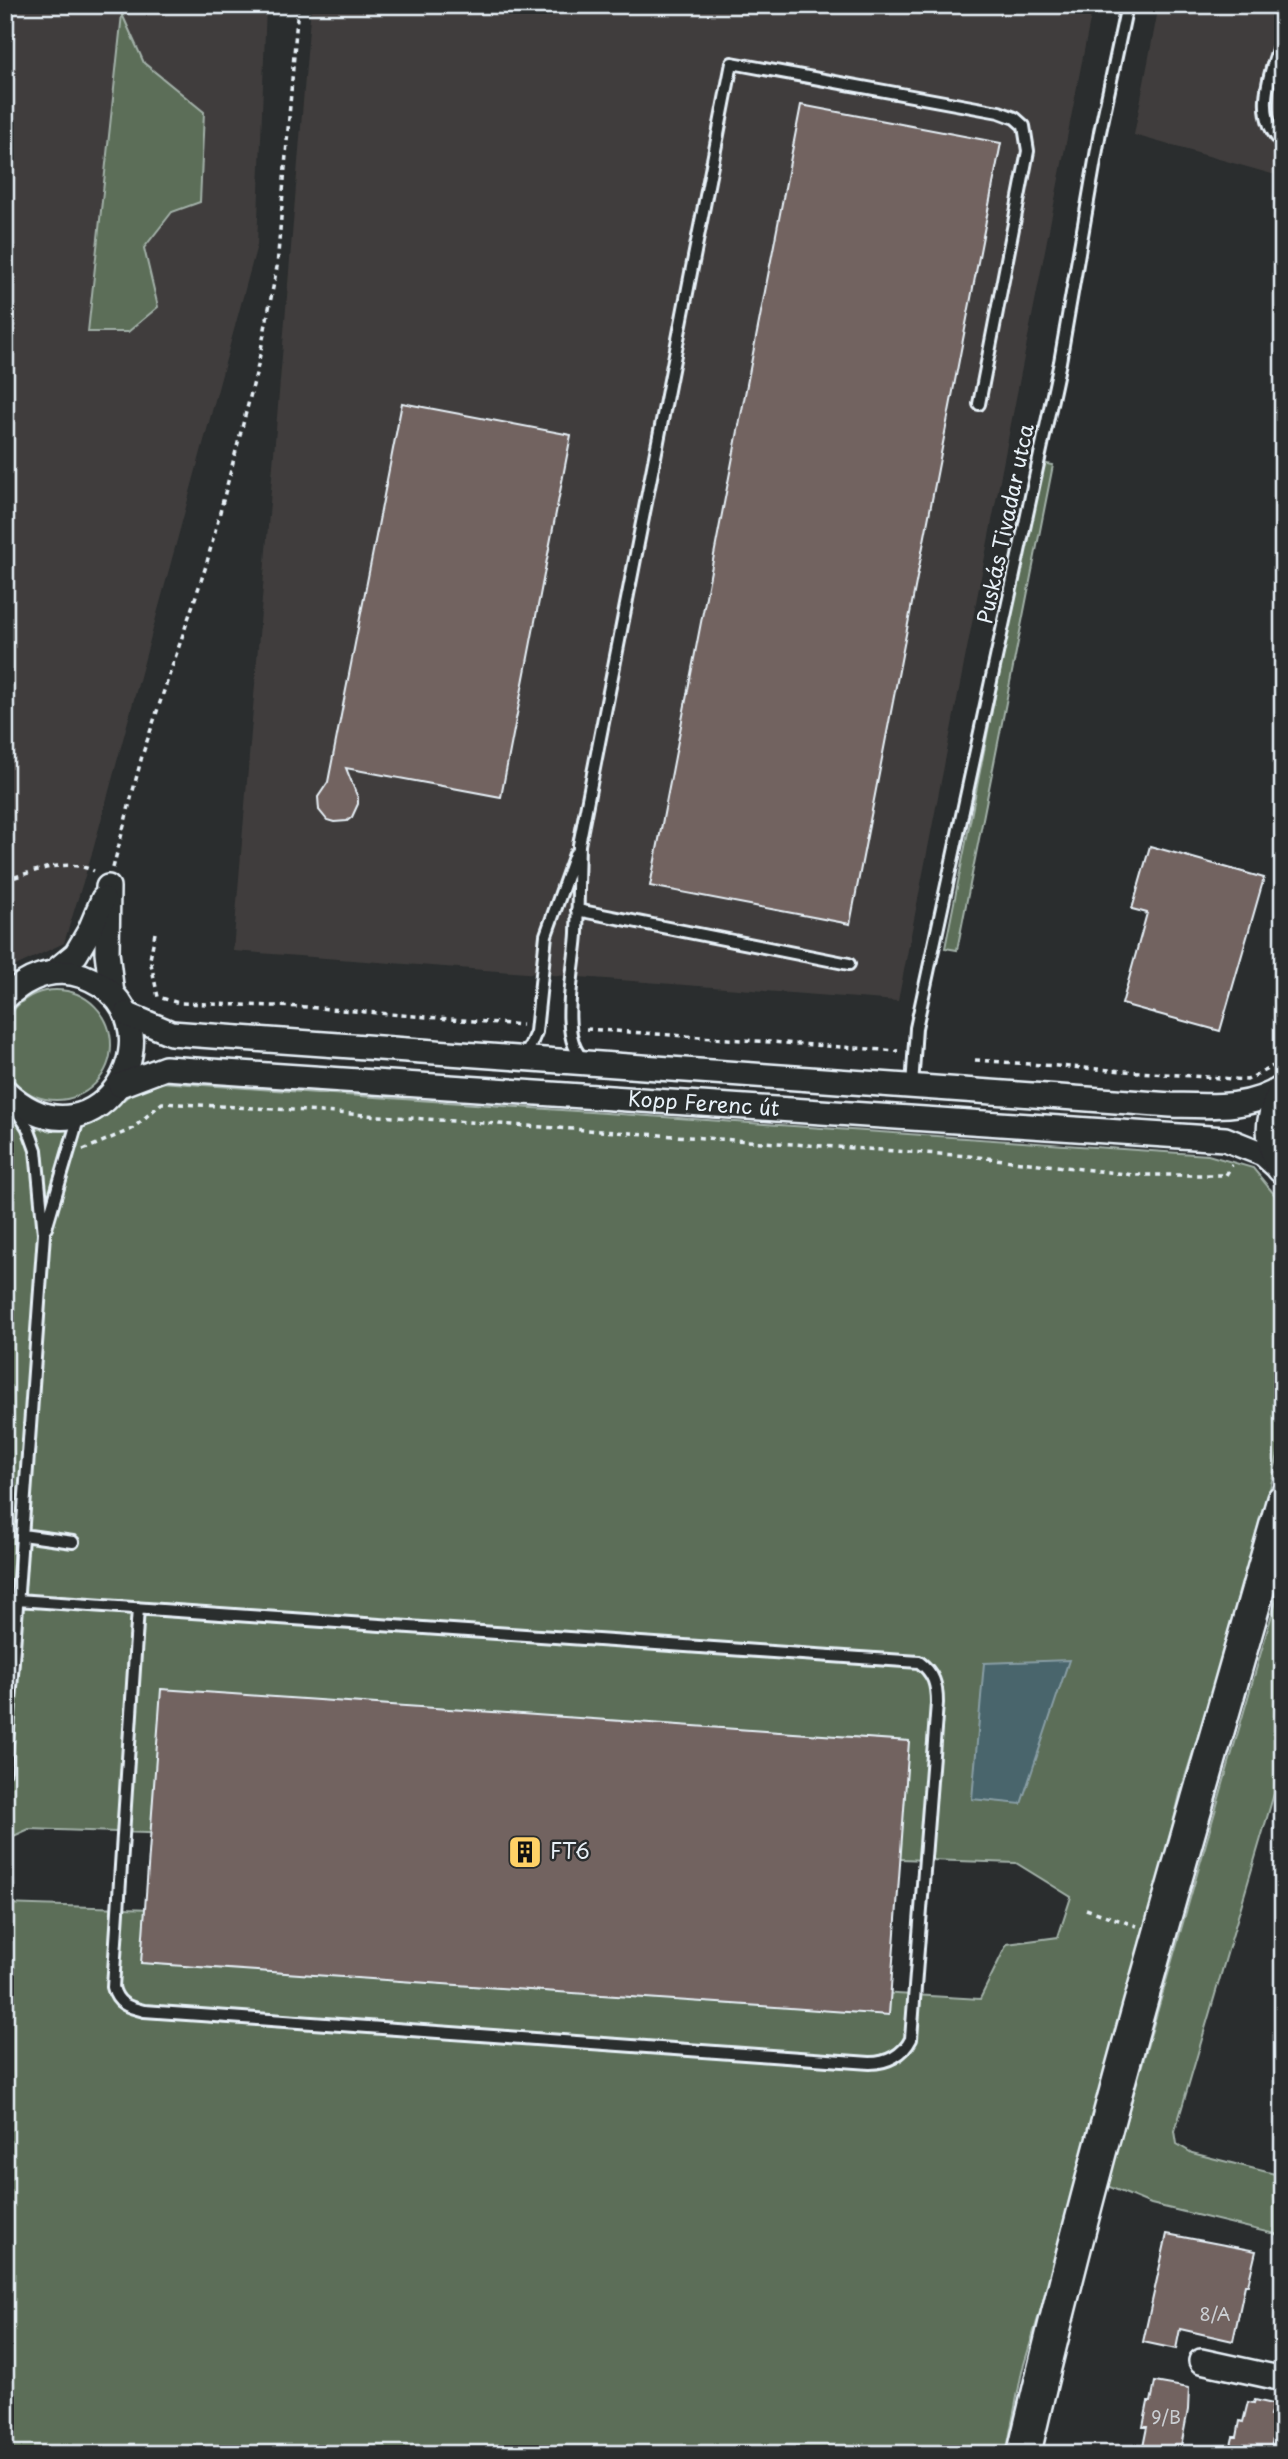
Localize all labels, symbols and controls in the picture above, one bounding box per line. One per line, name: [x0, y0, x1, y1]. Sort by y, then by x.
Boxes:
street label: Puskás Tivadar utca: [967, 421, 1041, 627]
street label: Kopp Ferenc út: [627, 1081, 781, 1123]
building icon: FT6: [506, 1833, 544, 1871]
place label: FT6: [550, 1834, 590, 1866]
house number: 8/A: [1199, 2300, 1231, 2327]
house number: 9/B: [1151, 2403, 1181, 2430]

